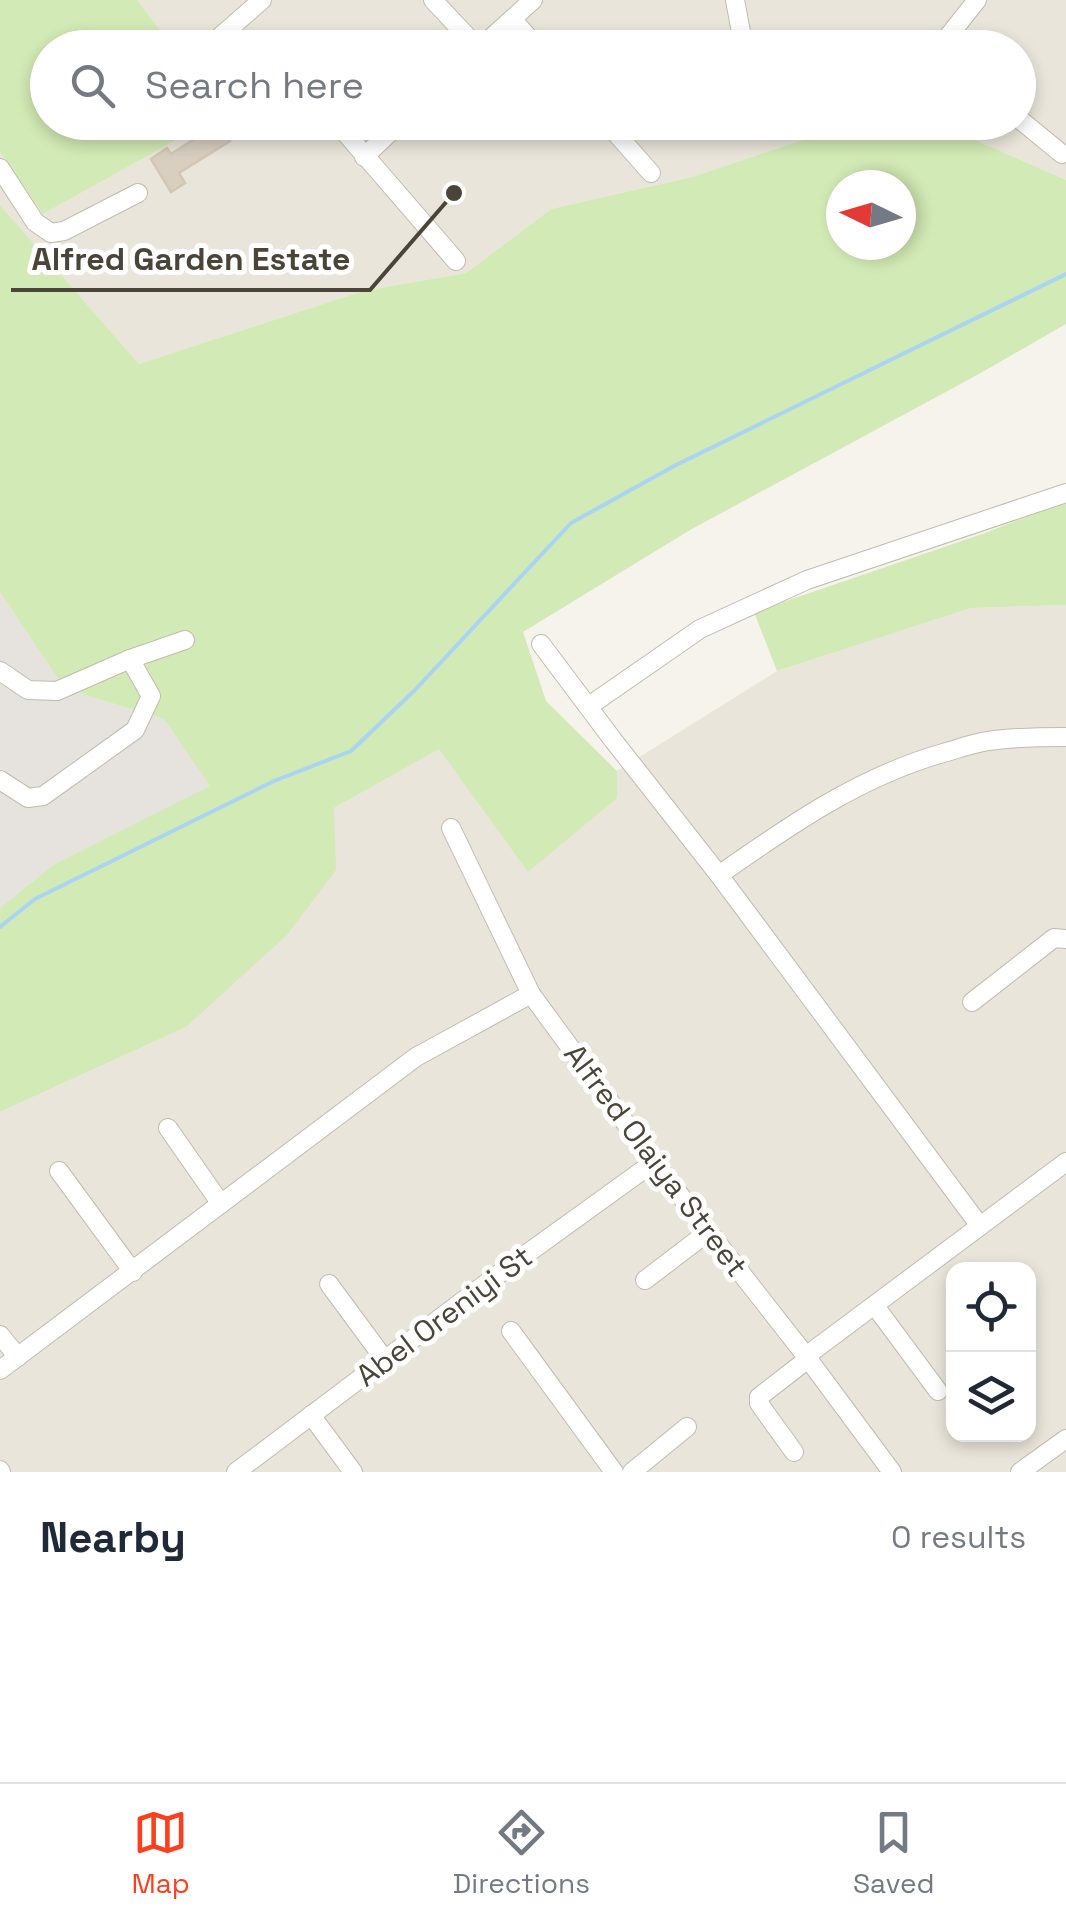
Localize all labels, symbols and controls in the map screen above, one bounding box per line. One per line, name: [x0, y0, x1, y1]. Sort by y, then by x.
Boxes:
search box: [30, 30, 1036, 140]
icon: search: [65, 58, 120, 113]
text: Search here: [145, 61, 364, 109]
north arrow: [826, 170, 916, 260]
callout: Alfred Garden Estate: [11, 228, 370, 290]
text: Alfred Garden Estate: [32, 239, 350, 279]
street label: Alfred Olaiya Street: [556, 1036, 756, 1284]
street label: Abel Oreniyi St: [348, 1237, 540, 1395]
map controls: [946, 1262, 1036, 1442]
button: locate: [946, 1262, 1036, 1352]
button: layers: [946, 1352, 1036, 1442]
text: Nearby: [40, 1511, 186, 1564]
text: 0 results: [891, 1517, 1026, 1557]
tab: Map: [131, 1805, 190, 1901]
tab: Directions: [453, 1805, 590, 1901]
tab: Saved: [853, 1805, 935, 1901]

